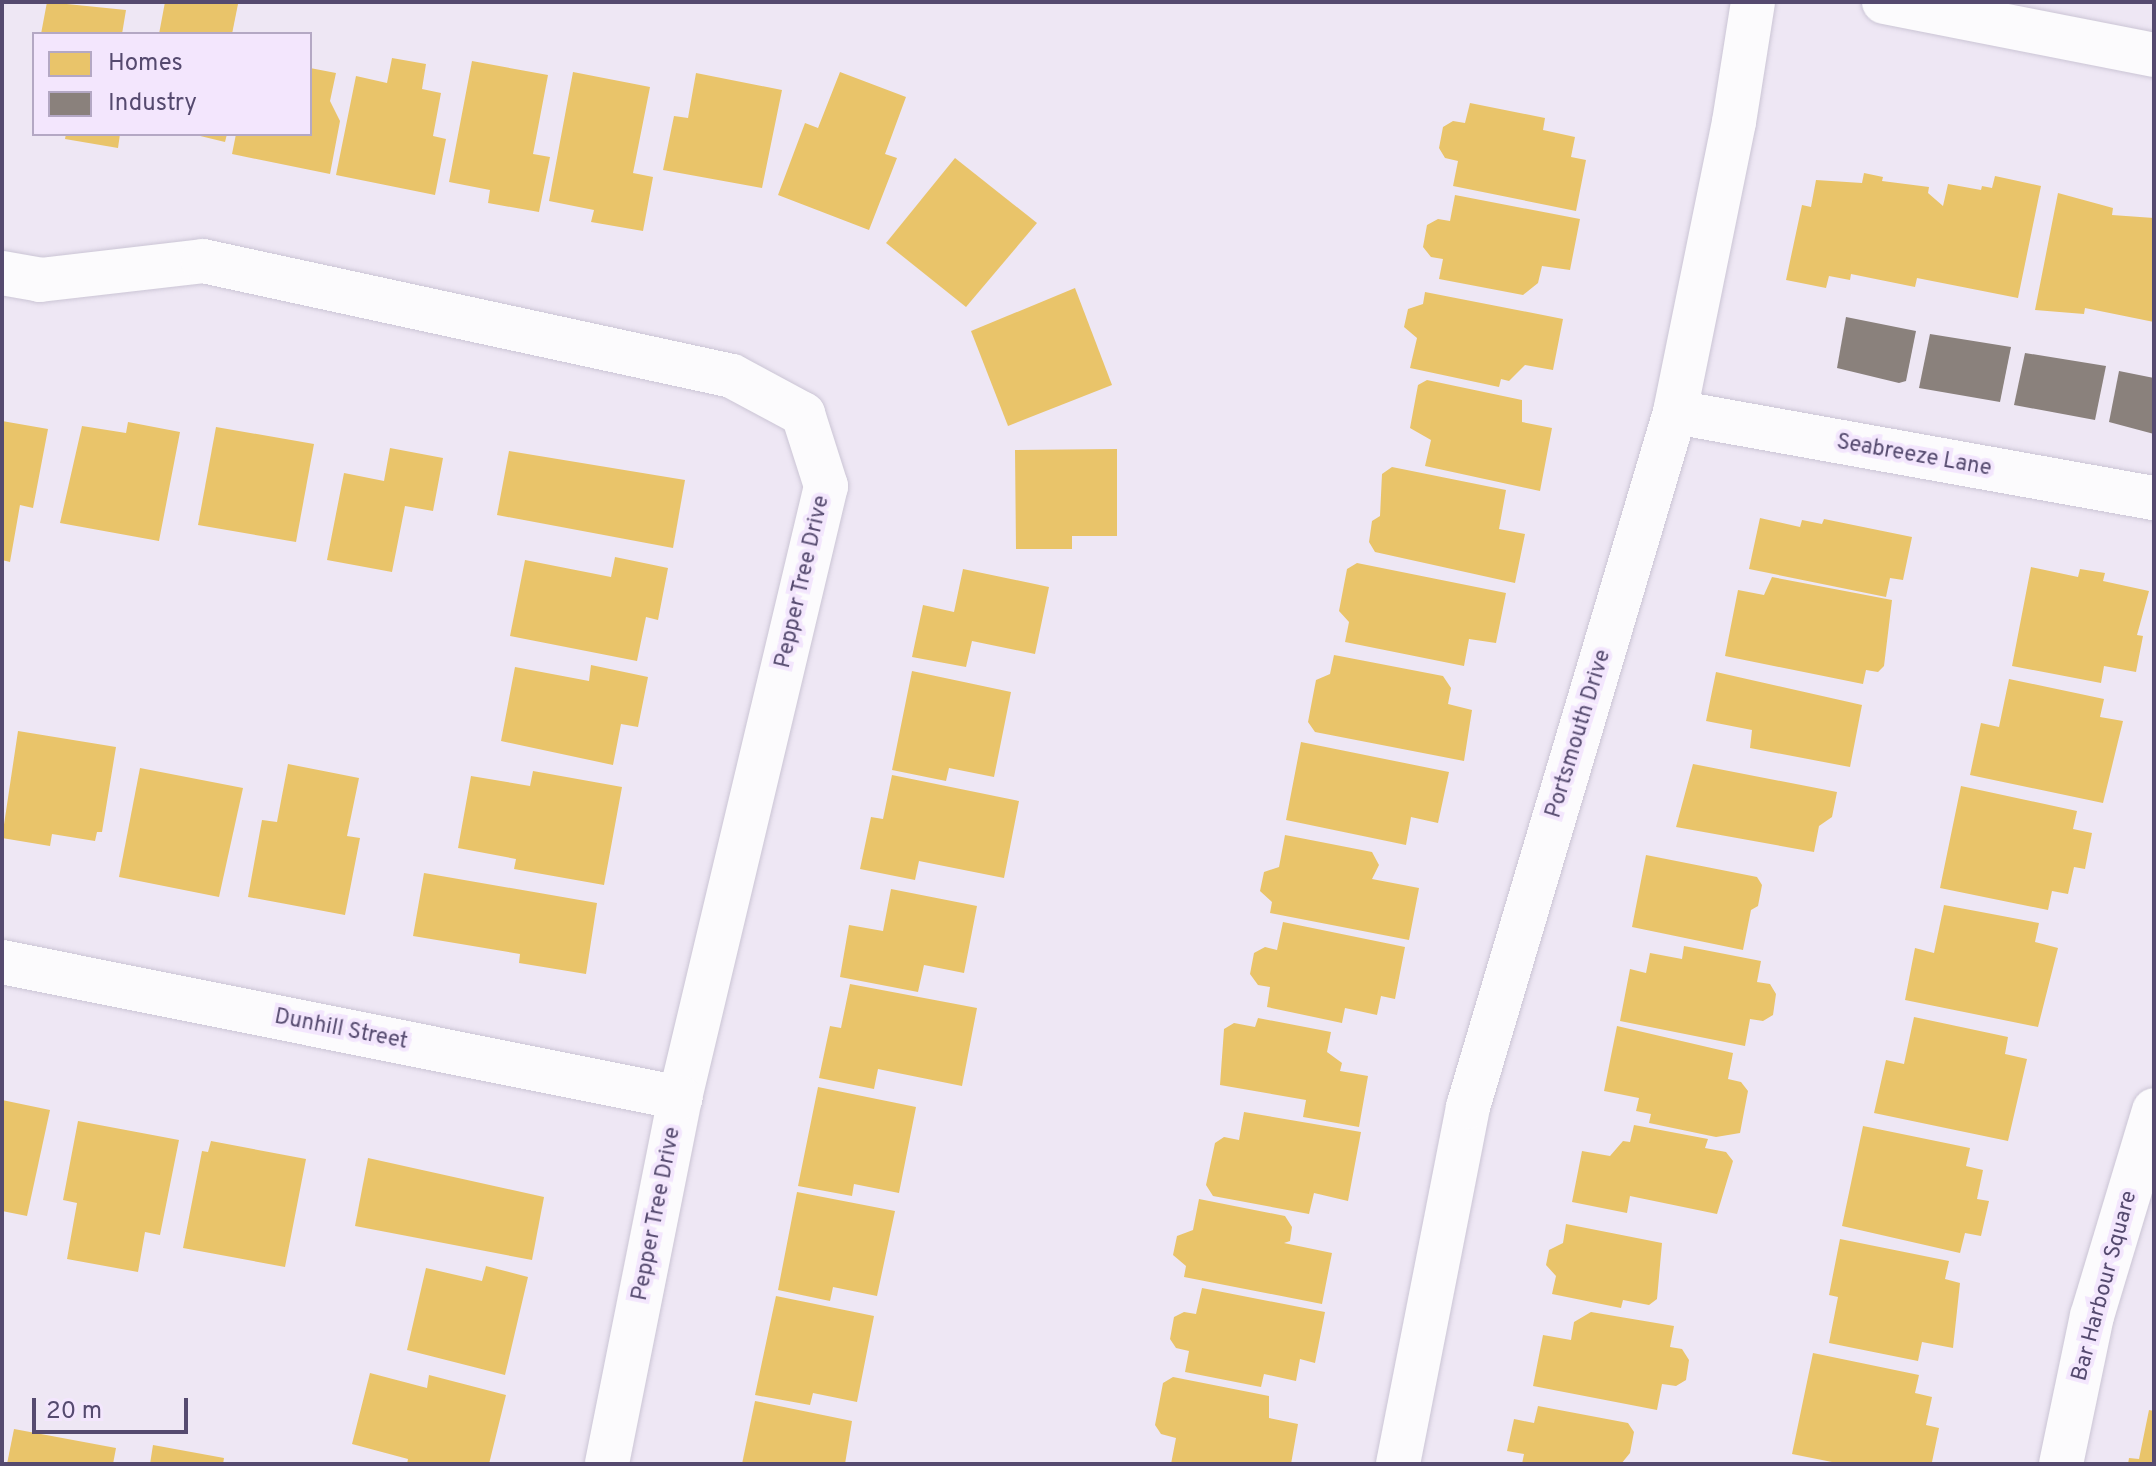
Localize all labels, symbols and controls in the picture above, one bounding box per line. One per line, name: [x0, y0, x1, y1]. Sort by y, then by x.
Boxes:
legend: [32, 32, 312, 136]
text: Homes: [108, 49, 183, 79]
text: Industry: [108, 89, 197, 119]
street label: Seabreeze Lane: [1835, 429, 1993, 483]
street label: Pepper Tree Drive: [770, 493, 836, 671]
street label: Portsmouth Drive: [1541, 647, 1617, 821]
street label: Dunhill Street: [272, 1004, 410, 1056]
street label: Pepper Tree Drive: [627, 1125, 687, 1303]
street label: Bar Harbour Square: [2067, 1188, 2143, 1384]
scale bar: [36, 1382, 192, 1432]
text: 20 m: [46, 1397, 102, 1427]

